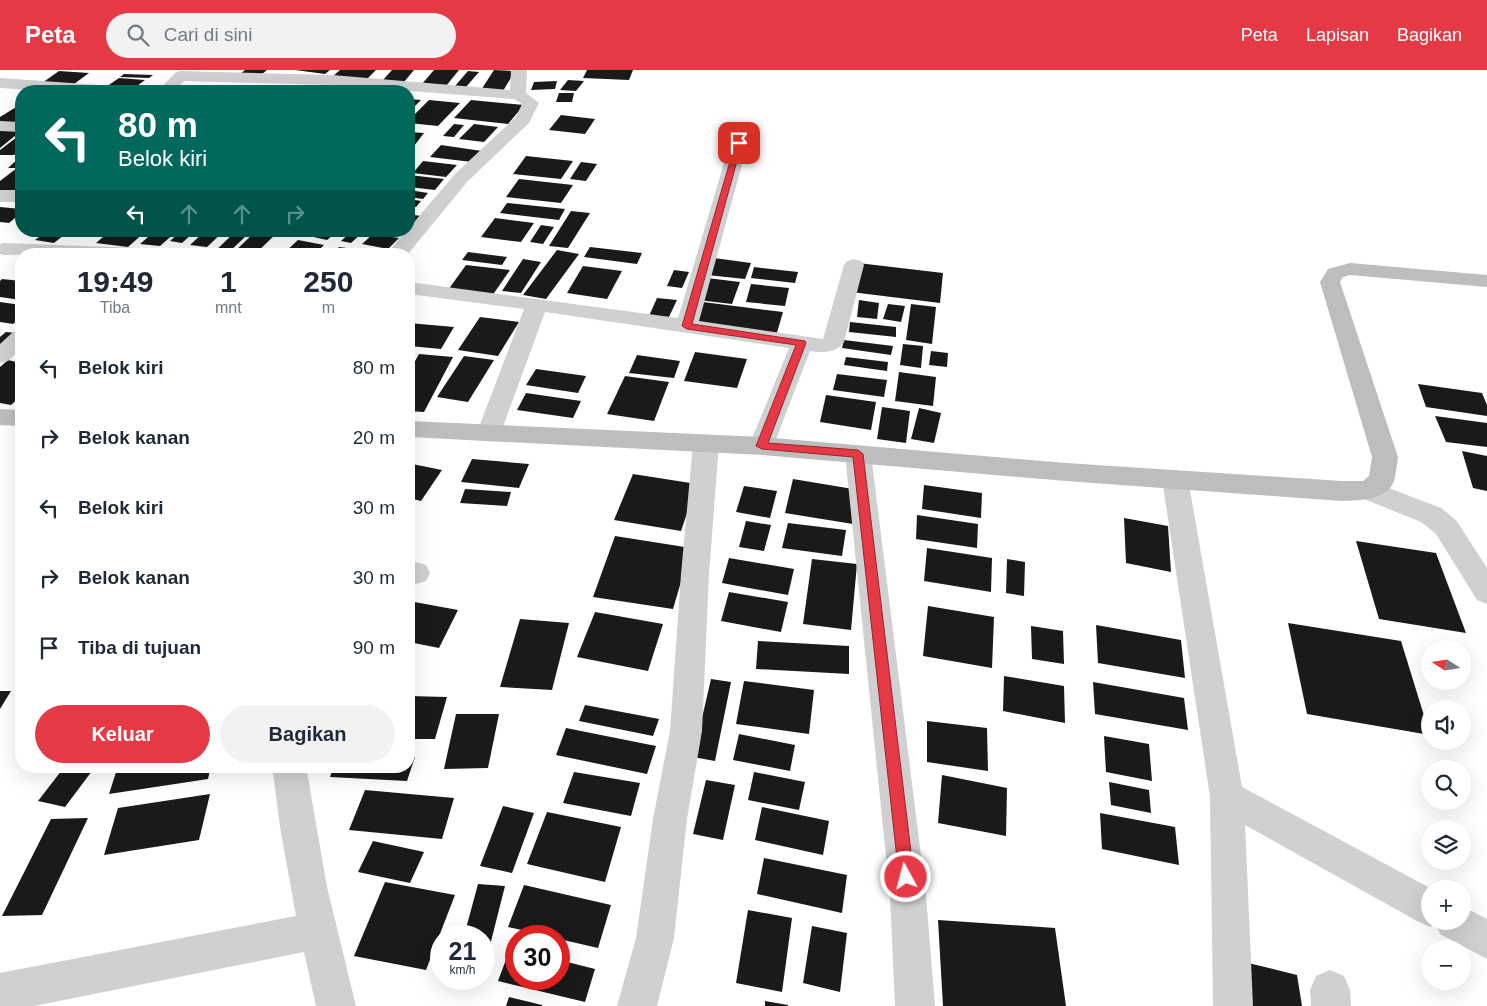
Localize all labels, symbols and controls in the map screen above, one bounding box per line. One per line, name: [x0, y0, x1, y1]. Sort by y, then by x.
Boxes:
search box: [106, 13, 456, 58]
text: Peta: [25, 21, 76, 48]
icon: search: [124, 21, 152, 49]
text: Cari di sini: [164, 24, 252, 45]
text: Peta: [1241, 25, 1278, 45]
text: Lapisan: [1306, 25, 1369, 45]
text: Bagikan: [1397, 25, 1462, 45]
icon: left: [35, 105, 100, 170]
text: 80 m: [118, 105, 198, 144]
pin: [718, 122, 760, 164]
icon: arrive: [725, 129, 753, 157]
text: Belok kiri: [118, 146, 207, 171]
icon: left: [122, 200, 150, 228]
icon: ahead: [175, 200, 203, 228]
icon: ahead: [228, 200, 256, 228]
icon: right: [281, 200, 309, 228]
text: 19:49: [77, 265, 153, 298]
text: 1: [220, 265, 237, 298]
text: 250: [303, 265, 353, 298]
text: Tiba: [100, 299, 130, 316]
text: mnt: [215, 299, 242, 316]
text: m: [322, 299, 335, 316]
icon: left: [35, 354, 63, 382]
text: Belok kiri: [78, 357, 164, 378]
text: 80 m: [353, 357, 395, 378]
icon: right: [35, 424, 63, 452]
text: Belok kanan: [78, 427, 190, 448]
text: 20 m: [353, 427, 395, 448]
icon: left: [35, 494, 63, 522]
text: Belok kiri: [78, 497, 164, 518]
text: 30 m: [353, 497, 395, 518]
icon: right: [35, 564, 63, 592]
text: Belok kanan: [78, 567, 190, 588]
text: 30 m: [353, 567, 395, 588]
icon: arrive: [35, 634, 63, 662]
text: Tiba di tujuan: [78, 637, 201, 658]
text: 90 m: [353, 637, 395, 658]
north arrow: [1421, 640, 1471, 690]
map controls: [1421, 640, 1471, 990]
button: sound: [1421, 700, 1471, 750]
button: Keluar: [35, 705, 210, 763]
button: Bagikan: [220, 705, 395, 763]
button: search: [1421, 760, 1471, 810]
button: layers: [1421, 820, 1471, 870]
position arrow: [879, 850, 931, 902]
button: +: [1421, 880, 1471, 930]
speed limit sign: 30: [505, 925, 570, 990]
text: 21: [449, 937, 476, 965]
button: −: [1421, 940, 1471, 990]
text: km/h: [449, 963, 476, 977]

